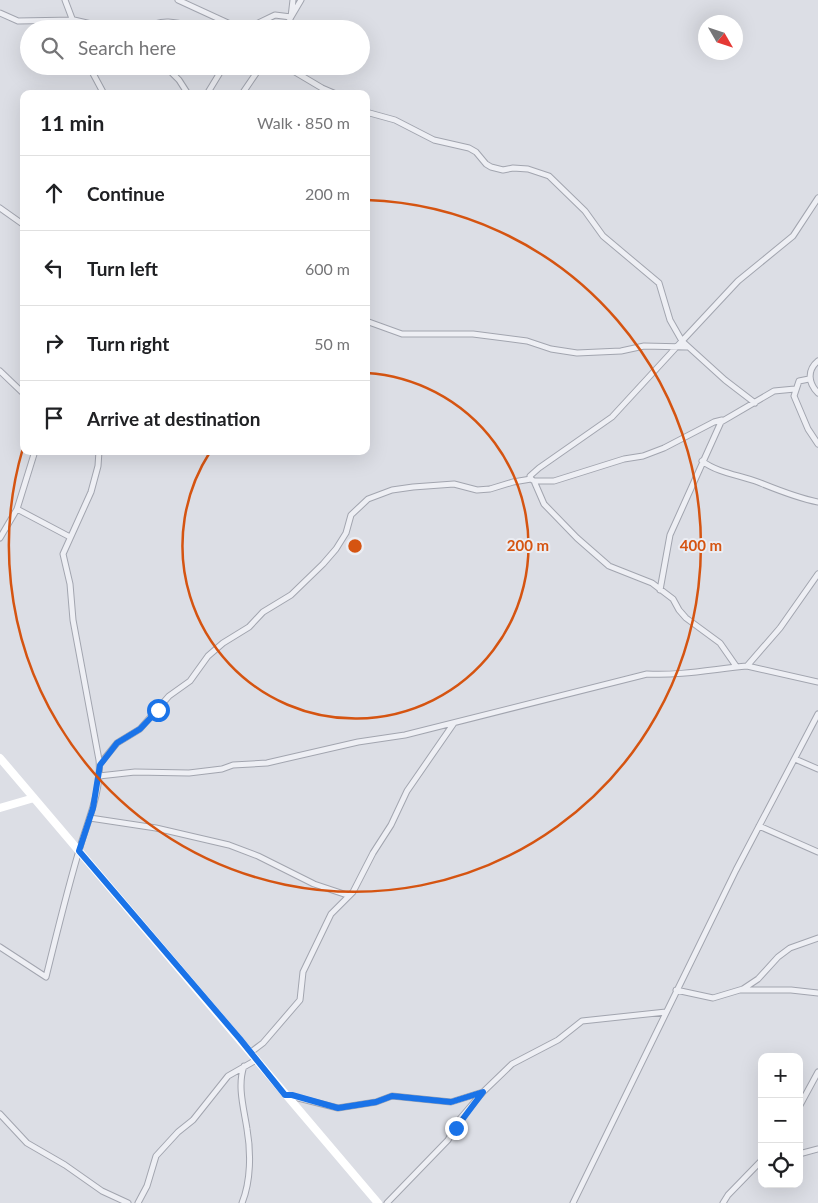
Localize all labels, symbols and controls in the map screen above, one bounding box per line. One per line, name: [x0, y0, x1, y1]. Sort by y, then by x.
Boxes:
north arrow: [698, 15, 743, 60]
search box: [20, 20, 370, 75]
icon: search: [38, 34, 66, 62]
text: Search here: [78, 36, 176, 59]
text: 11 min: [40, 110, 104, 135]
text: Walk · 850 m: [257, 113, 350, 132]
icon: ahead: [40, 179, 68, 207]
text: Continue: [87, 182, 165, 205]
text: 200 m: [305, 184, 350, 203]
icon: left: [40, 254, 68, 282]
text: Turn left: [87, 257, 158, 280]
text: 600 m: [305, 259, 350, 278]
icon: right: [40, 329, 68, 357]
text: Turn right: [87, 332, 169, 355]
text: 50 m: [314, 334, 350, 353]
icon: arrive: [40, 404, 68, 432]
text: Arrive at destination: [87, 407, 260, 430]
text: 200 m: [507, 536, 549, 554]
text: 400 m: [680, 536, 722, 554]
centre of rings: [346, 537, 364, 555]
route start: [147, 699, 170, 722]
map controls: [758, 1053, 803, 1188]
button: +: [758, 1053, 803, 1098]
button: −: [758, 1098, 803, 1143]
route end: [445, 1117, 468, 1140]
button: locate: [758, 1143, 803, 1188]

